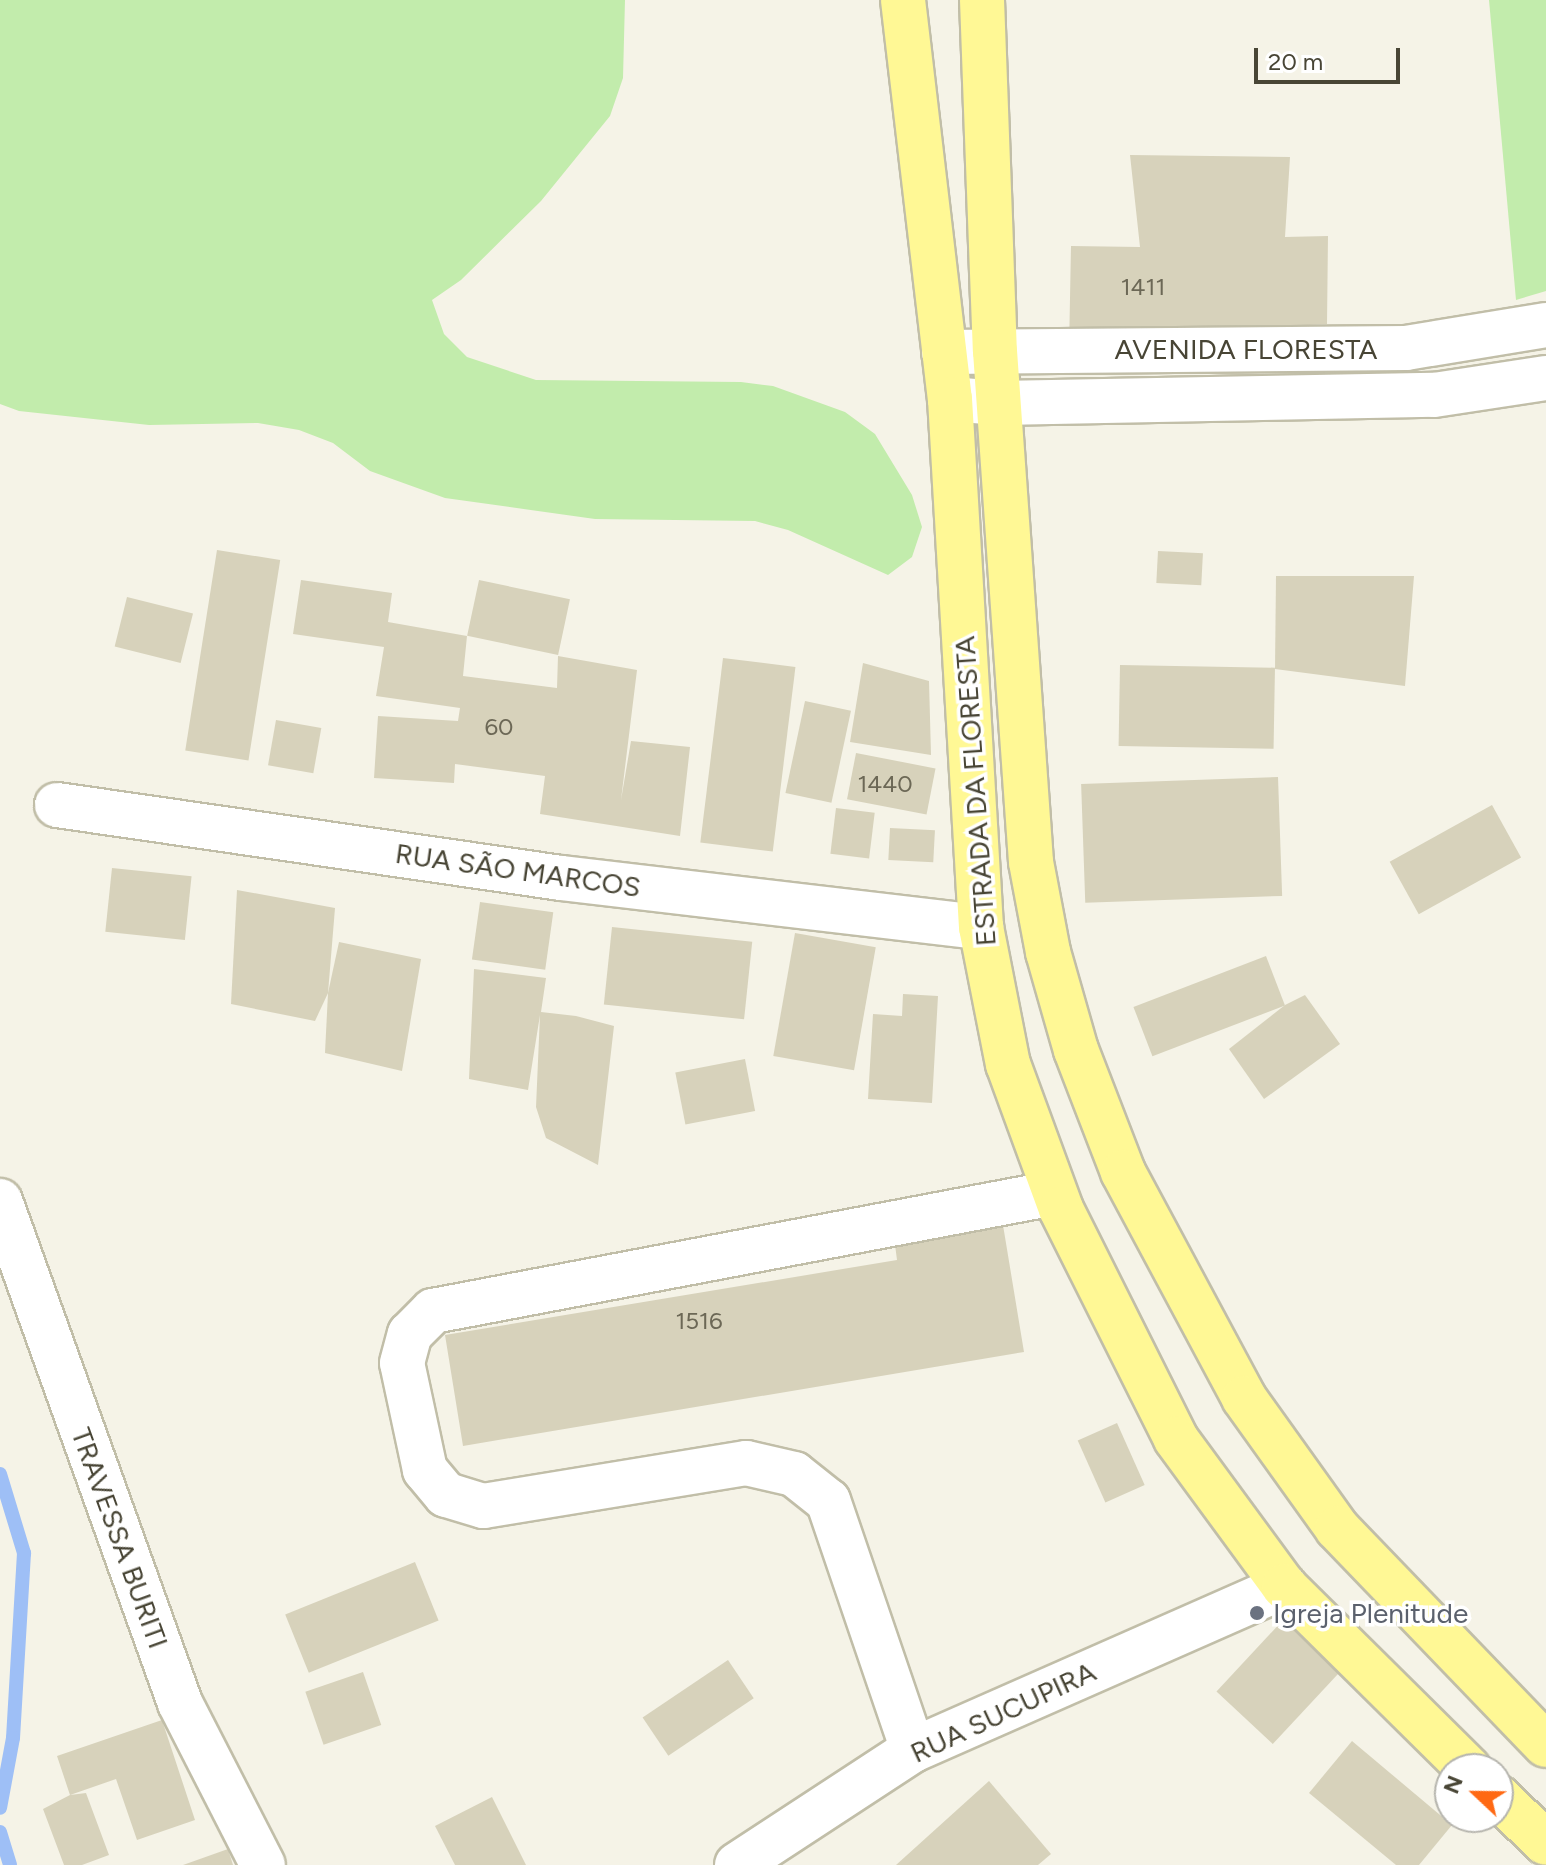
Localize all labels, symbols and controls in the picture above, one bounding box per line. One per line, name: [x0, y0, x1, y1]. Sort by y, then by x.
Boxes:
scale bar: [1258, 32, 1404, 82]
text: 20 m: [1268, 47, 1323, 76]
house number: 1411: [1121, 273, 1165, 301]
street label: AVENIDA FLORESTA: [1115, 332, 1377, 366]
street label: ESTRADA DA FLORESTA: [947, 635, 1003, 947]
house number: 60: [485, 713, 513, 741]
house number: 1440: [857, 770, 913, 798]
street label: RUA SÃO MARCOS: [393, 836, 643, 904]
house number: 1516: [675, 1307, 723, 1335]
street label: TRAVESSA BURITI: [65, 1423, 175, 1653]
place label: Igreja Plenitude: [1273, 1596, 1468, 1630]
marker: Igreja Plenitude: [1248, 1604, 1266, 1622]
street label: RUA SUCUPIRA: [905, 1654, 1101, 1770]
north arrow: [1434, 1753, 1514, 1833]
text: N: [1437, 1772, 1469, 1798]

